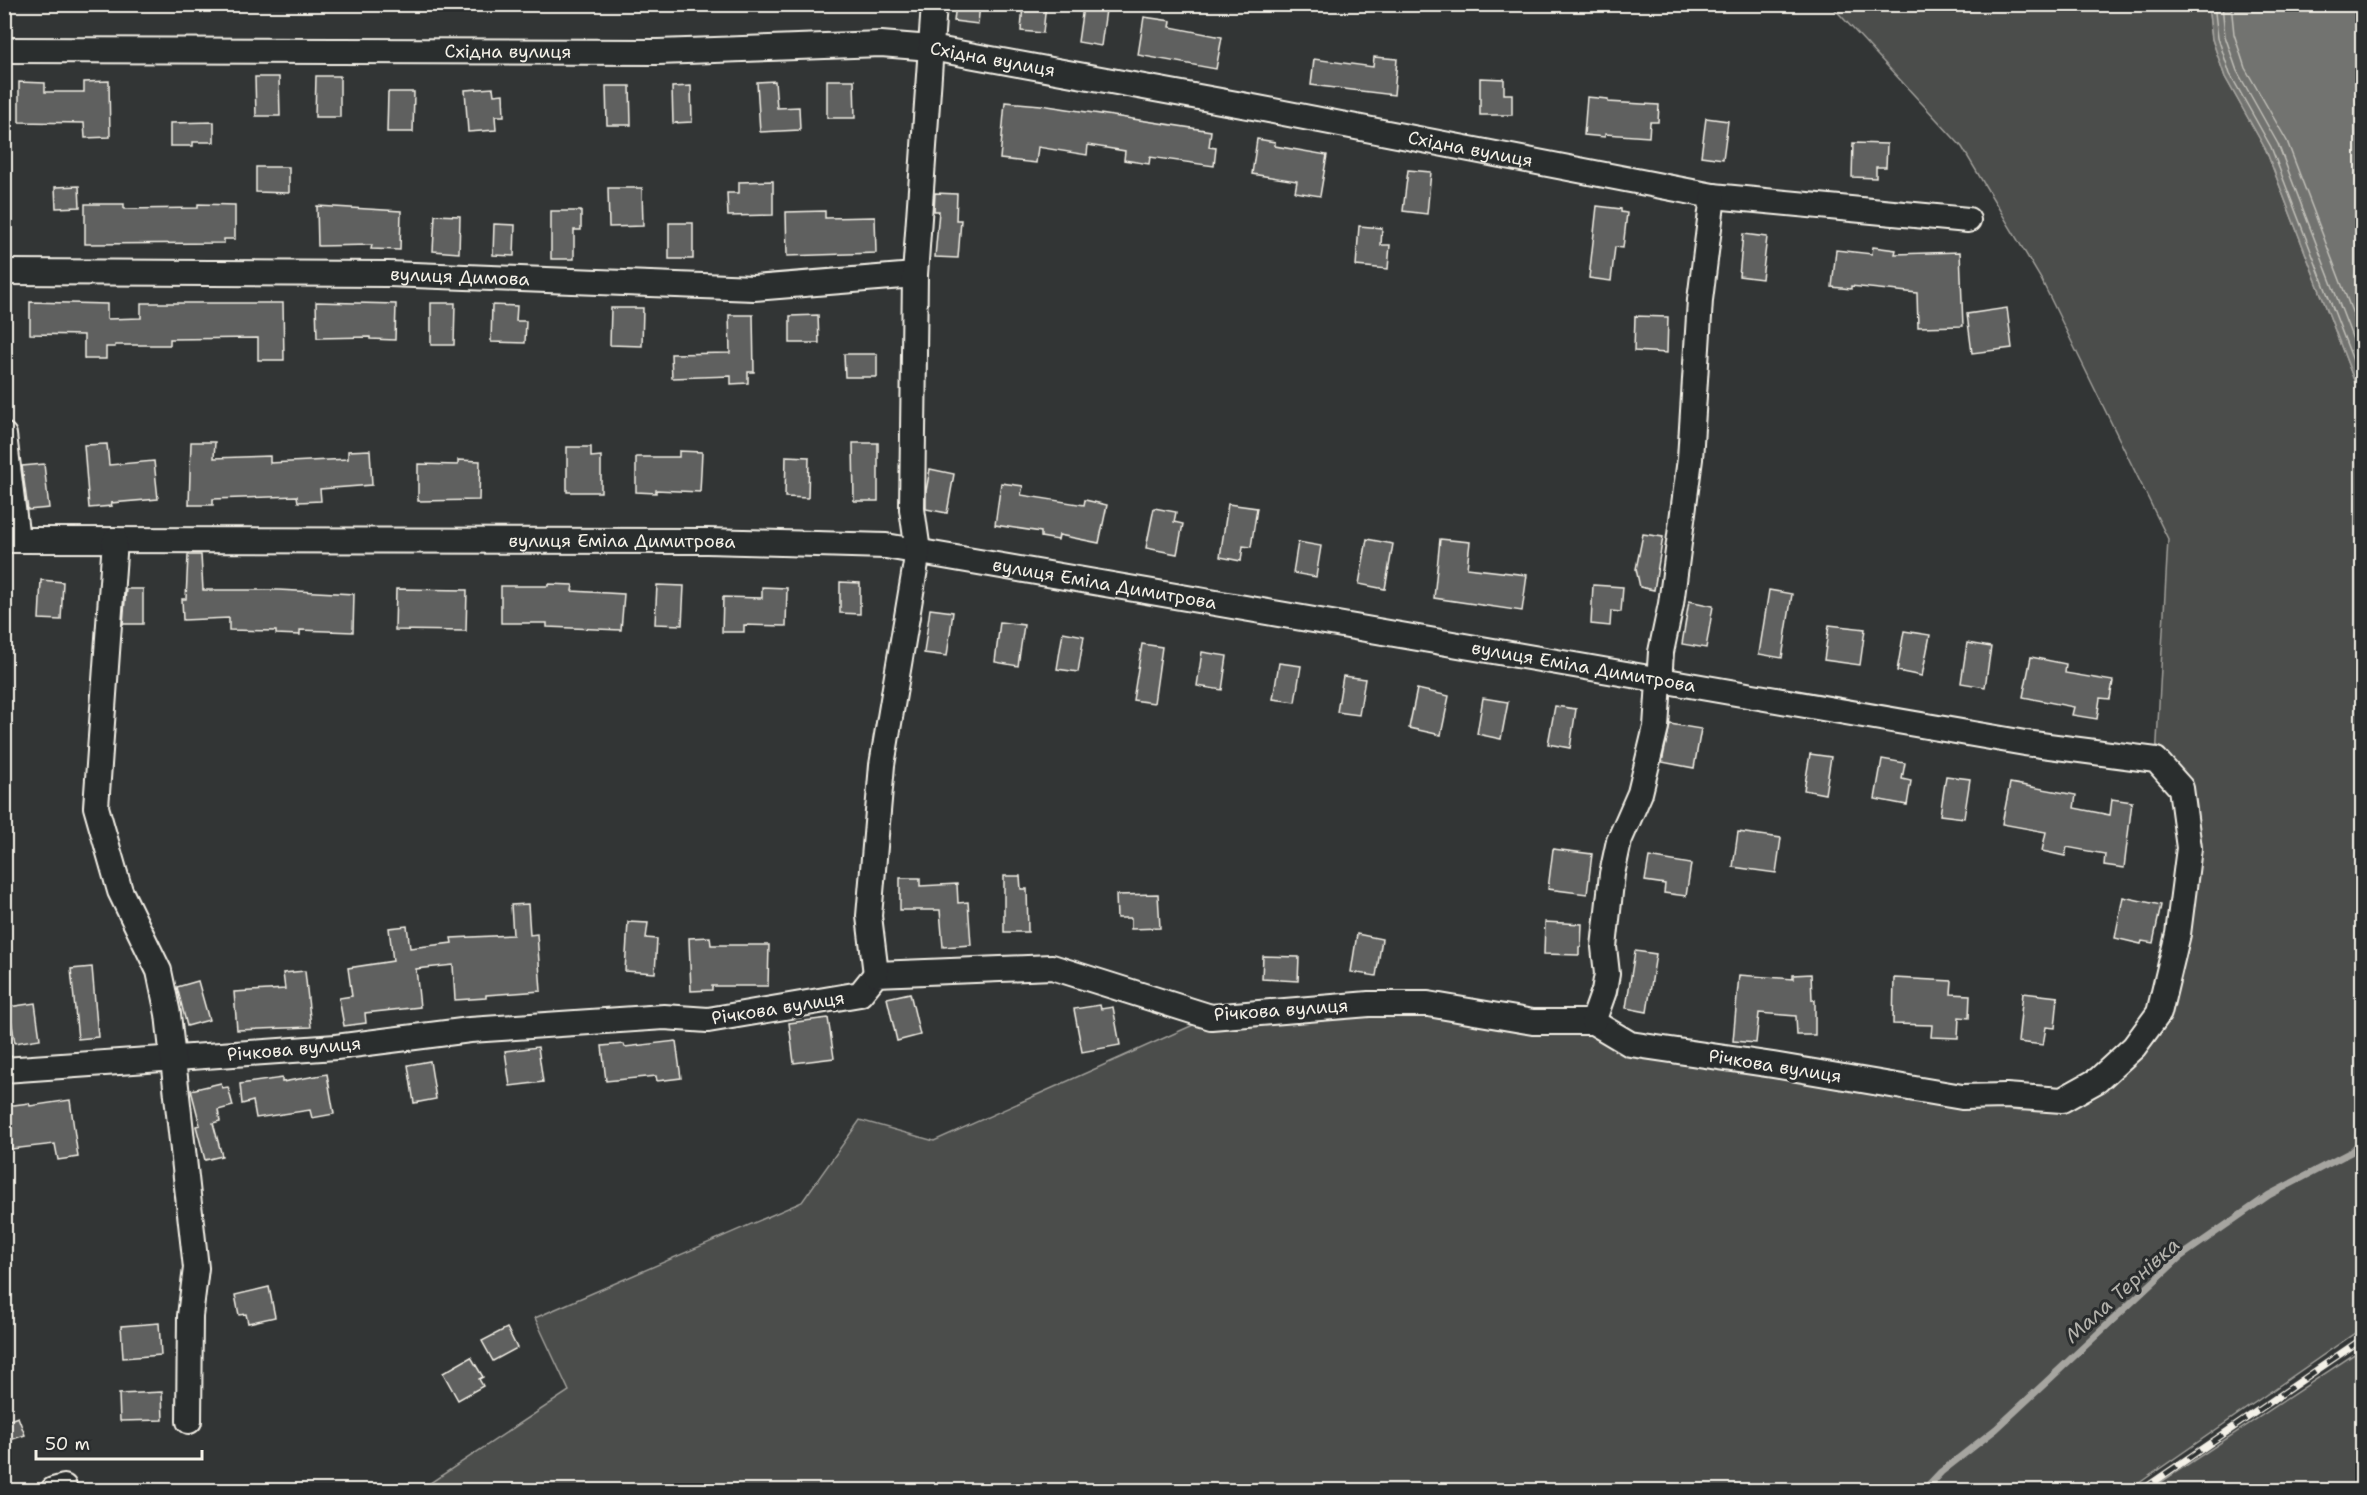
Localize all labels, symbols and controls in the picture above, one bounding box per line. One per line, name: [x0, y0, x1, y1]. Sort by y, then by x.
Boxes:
street label: Східна вулиця: [928, 36, 1057, 83]
street label: Східна вулиця: [445, 39, 571, 64]
street label: Східна вулиця: [1406, 125, 1535, 173]
street label: вулиця Димова: [390, 262, 530, 291]
street label: вулиця Еміла Димитрова: [508, 529, 736, 554]
street label: вулиця Еміла Димитрова: [991, 553, 1219, 615]
street label: вулиця Еміла Димитрова: [1470, 635, 1698, 698]
street label: Річкова вулиця: [710, 986, 846, 1030]
street label: Річкова вулиця: [1213, 993, 1349, 1027]
street label: Річкова вулиця: [226, 1031, 362, 1067]
street label: Річкова вулиця: [1707, 1044, 1843, 1088]
water label: Мала Тернівка: [2059, 1231, 2185, 1349]
scale bar: [36, 1423, 202, 1461]
text: 50 m: [45, 1432, 90, 1456]

